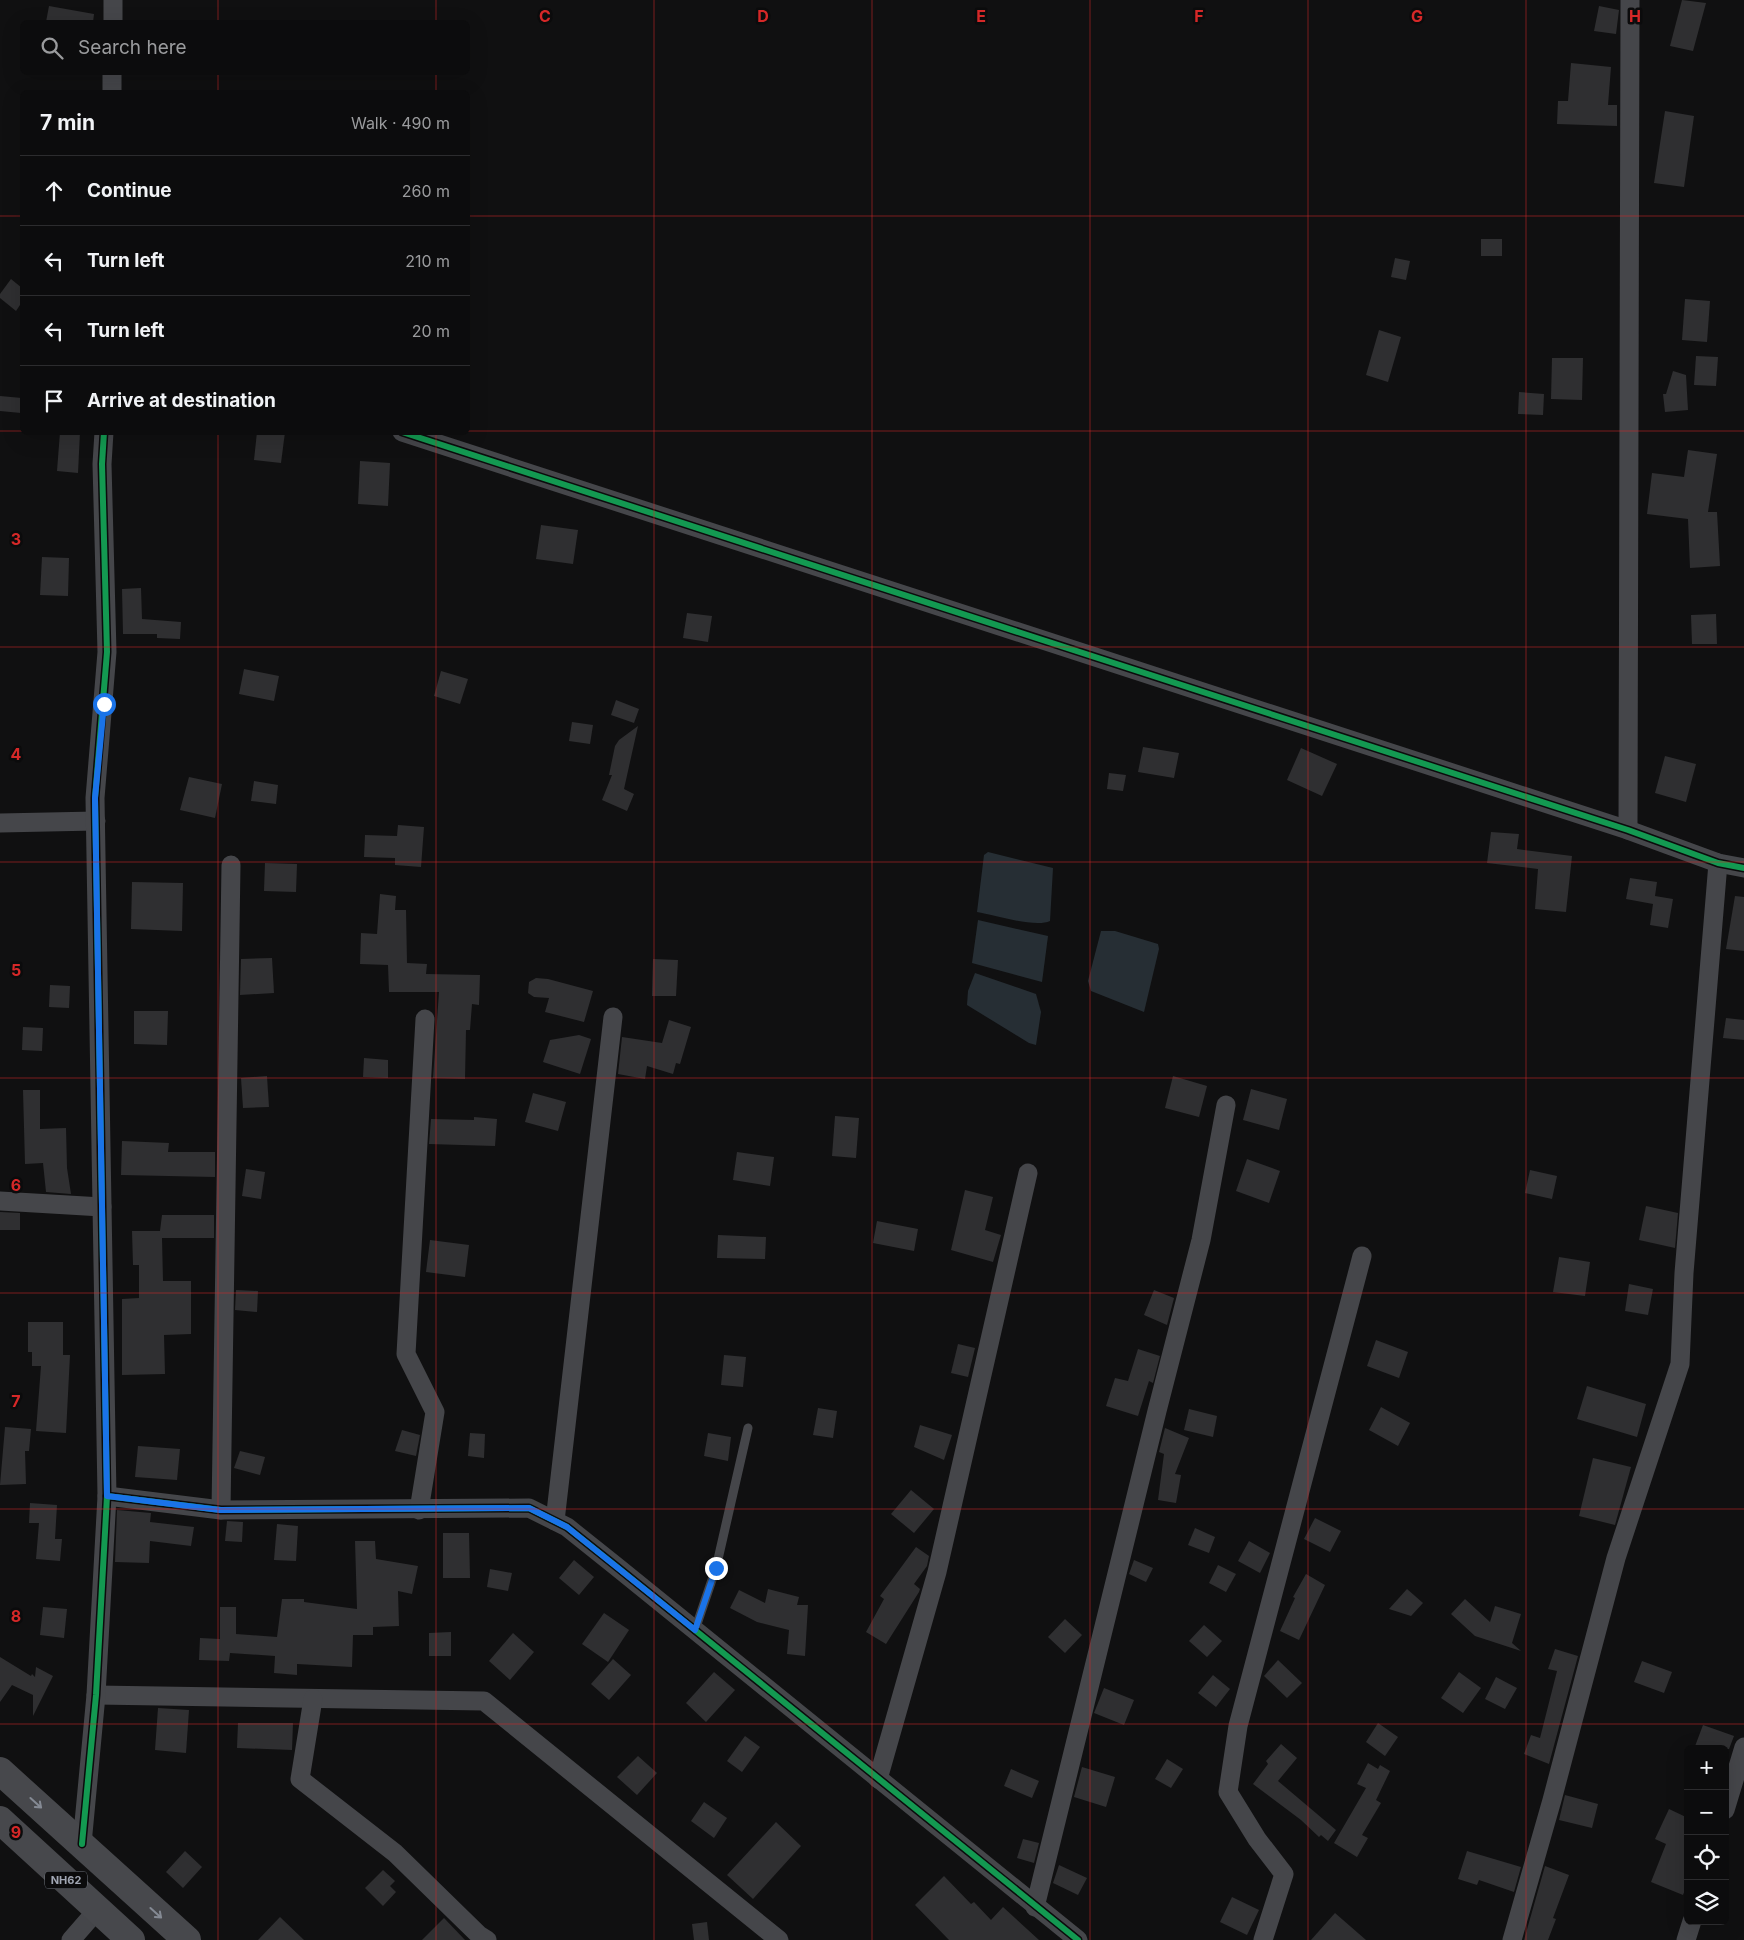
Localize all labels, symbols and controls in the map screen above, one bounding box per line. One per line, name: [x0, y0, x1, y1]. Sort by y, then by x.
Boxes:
text: C: [539, 6, 551, 26]
text: D: [757, 6, 769, 26]
text: E: [976, 6, 986, 26]
text: F: [1194, 6, 1204, 26]
text: G: [1411, 6, 1423, 26]
text: H: [1629, 6, 1641, 26]
search box: [20, 20, 470, 75]
icon: search: [38, 34, 66, 62]
text: Search here: [78, 36, 187, 59]
text: 7 min: [40, 110, 95, 135]
text: Walk · 490 m: [351, 113, 450, 133]
icon: ahead: [40, 177, 68, 205]
text: Continue: [87, 179, 172, 202]
text: 260 m: [402, 181, 450, 201]
icon: left: [40, 247, 68, 275]
text: Turn left: [87, 249, 165, 272]
text: 210 m: [405, 251, 450, 271]
icon: left: [40, 317, 68, 345]
text: Turn left: [87, 319, 165, 342]
text: 20 m: [412, 321, 450, 341]
icon: arrive: [40, 387, 68, 415]
text: Arrive at destination: [87, 389, 276, 412]
text: 3: [11, 529, 21, 549]
route start: [93, 693, 116, 716]
text: 4: [11, 744, 22, 764]
text: 5: [11, 960, 21, 980]
text: 6: [11, 1175, 21, 1195]
text: 7: [11, 1391, 21, 1411]
route end: [705, 1557, 728, 1580]
text: 8: [11, 1606, 21, 1626]
map controls: [1684, 1745, 1729, 1925]
button: +: [1684, 1745, 1729, 1790]
button: −: [1684, 1790, 1729, 1835]
one-way arrow: [30, 1797, 43, 1809]
text: 9: [11, 1822, 21, 1842]
button: locate: [1684, 1835, 1729, 1880]
road number: NH62: [45, 1872, 87, 1888]
button: layers: [1684, 1880, 1729, 1925]
one-way arrow: [150, 1907, 163, 1919]

